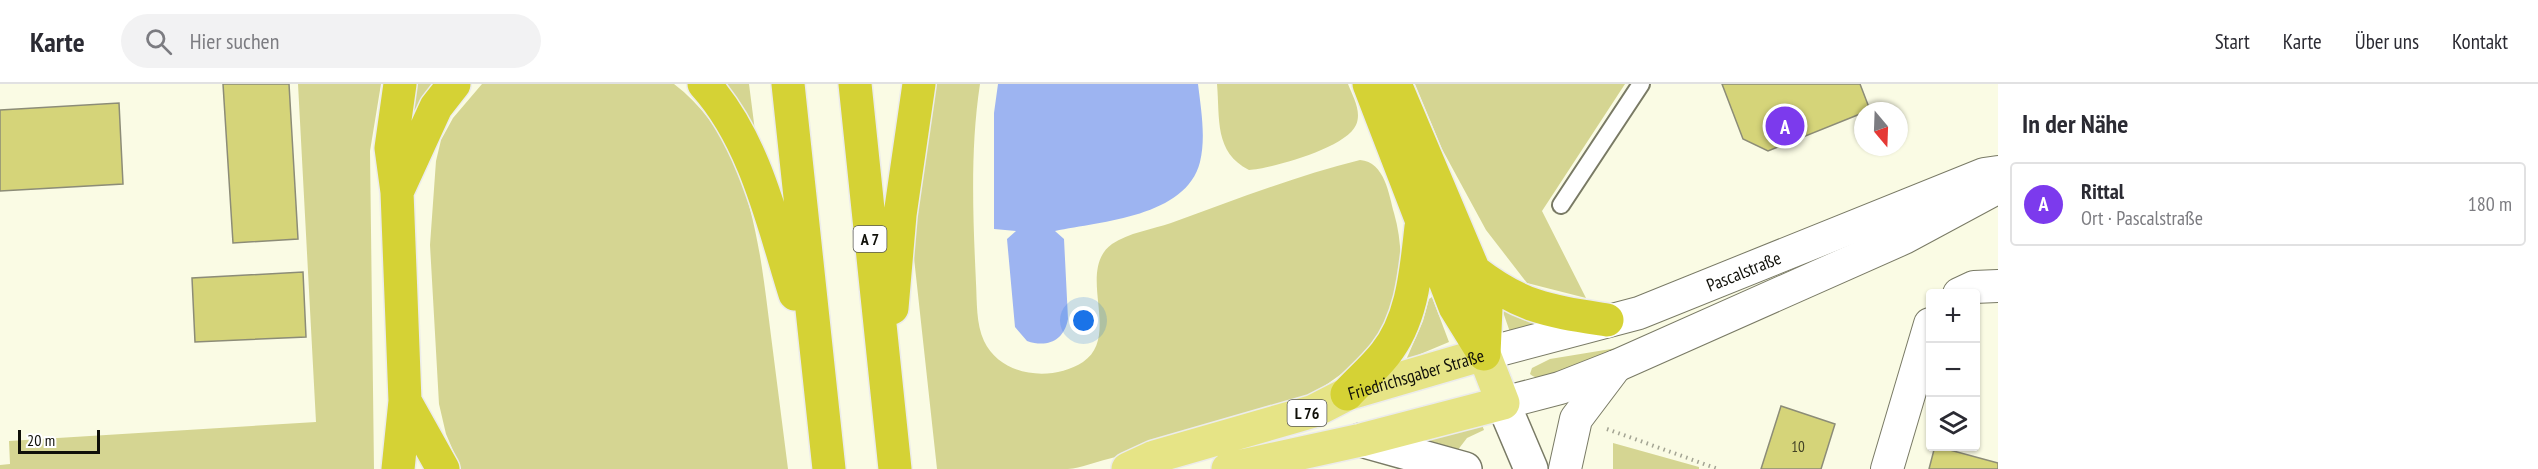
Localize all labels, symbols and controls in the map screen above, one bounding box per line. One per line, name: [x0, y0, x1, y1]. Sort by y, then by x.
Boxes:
search box: [121, 14, 541, 68]
text: Karte: [30, 23, 85, 60]
icon: search: [142, 25, 175, 58]
text: Hier suchen: [190, 27, 279, 55]
text: Start: [2215, 28, 2250, 55]
text: Karte: [2283, 28, 2322, 55]
text: Über uns: [2355, 28, 2419, 55]
text: Kontakt: [2452, 28, 2508, 55]
north arrow: [1854, 102, 1908, 156]
pin: A: [1766, 104, 1804, 148]
text: In der Nähe: [2022, 107, 2128, 140]
text: Rittal: [2081, 177, 2124, 205]
text: A: [2038, 191, 2049, 217]
text: 180 m: [2468, 191, 2512, 217]
text: Ort · Pascalstraße: [2081, 205, 2203, 231]
road number: A 7: [854, 226, 886, 252]
street label: Pascalstraße: [1703, 246, 1784, 296]
map controls: [1926, 289, 1980, 451]
button: +: [1926, 289, 1980, 343]
your location: [1069, 306, 1098, 335]
street label: Friedrichsgaber Straße: [1345, 343, 1487, 405]
button: −: [1926, 343, 1980, 397]
button: layers: [1926, 397, 1980, 451]
road number: L 76: [1288, 400, 1326, 426]
scale bar: [18, 427, 100, 454]
text: 20 m: [27, 430, 55, 450]
house number: 10: [1791, 437, 1805, 456]

